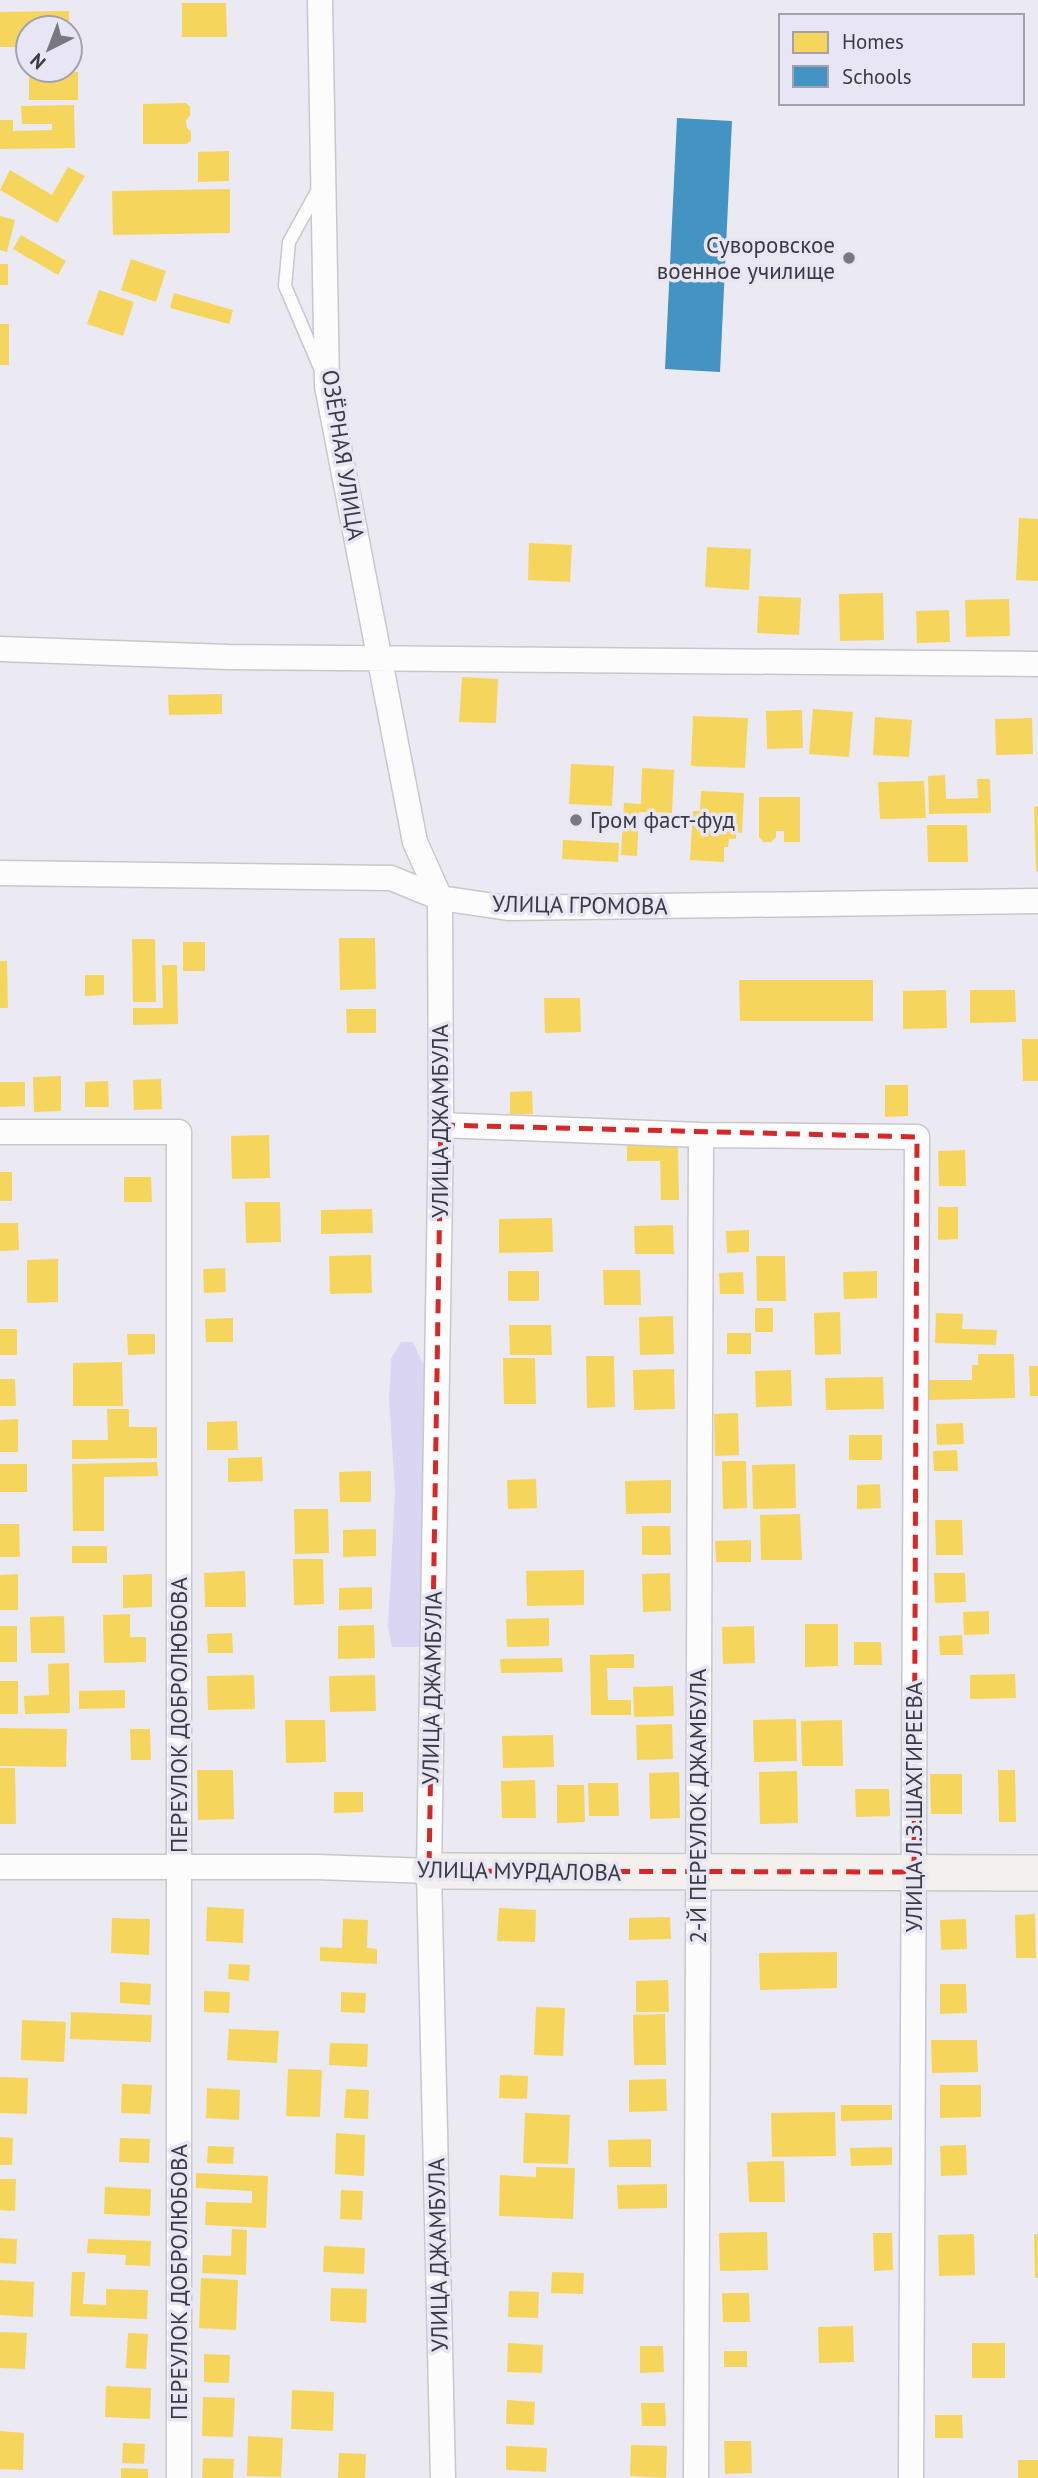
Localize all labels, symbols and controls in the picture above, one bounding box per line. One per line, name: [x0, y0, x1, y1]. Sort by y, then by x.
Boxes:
north arrow: [14, 14, 84, 84]
legend: [779, 14, 1024, 105]
text: Homes: [842, 28, 904, 55]
text: N: [25, 49, 50, 75]
text: Schools: [842, 63, 912, 90]
place label: Суворовское военное училище: [657, 230, 835, 285]
marker: Суворовское военное училище: [841, 250, 857, 266]
street label: ОЗЁРНАЯ УЛИЦА: [316, 368, 371, 543]
place label: Гром фаст-фуд: [590, 805, 735, 834]
marker: Гром фаст-фуд: [568, 812, 584, 828]
street label: УЛИЦА ГРОМОВА: [492, 888, 669, 921]
street label: УЛИЦА ДЖАМБУЛА: [425, 1023, 454, 1218]
street label: ПЕРЕУЛОК ДОБРОЛЮБОВА: [164, 1577, 193, 1853]
street label: УЛИЦА ДЖАМБУЛА: [415, 1590, 448, 1785]
street label: 2-Й ПЕРЕУЛОК ДЖАМБУЛА: [683, 1668, 712, 1944]
street label: УЛИЦА Л.З.ШАХГИРЕЕВА: [899, 1681, 928, 1932]
street label: УЛИЦА МУРДАЛОВА: [417, 1854, 622, 1887]
street label: ПЕРЕУЛОК ДОБРОЛЮБОВА: [164, 2144, 193, 2420]
street label: УЛИЦА ДЖАМБУЛА: [421, 2157, 454, 2352]

